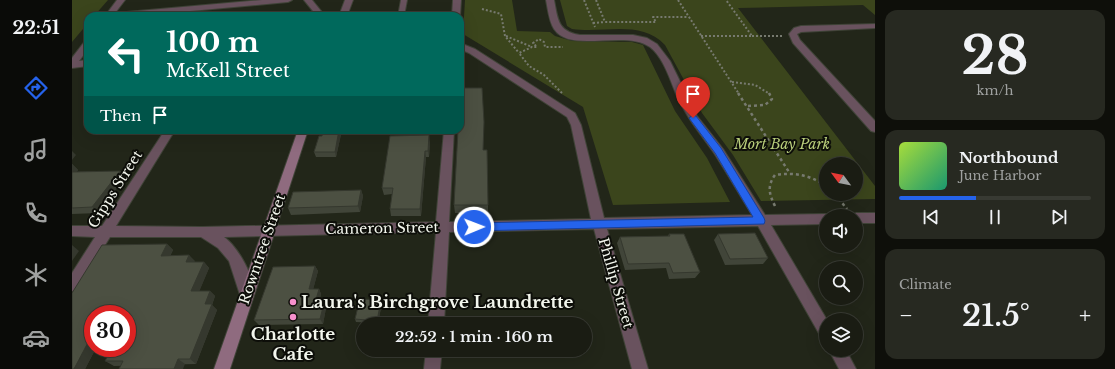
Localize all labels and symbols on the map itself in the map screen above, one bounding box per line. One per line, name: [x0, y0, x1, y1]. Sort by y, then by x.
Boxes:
pin: [676, 77, 710, 118]
park label: Mort Bay Park: [733, 135, 830, 153]
street label: Gipps Street: [84, 146, 146, 231]
north arrow: [819, 157, 863, 201]
street label: Rowntree Street: [235, 191, 290, 306]
position arrow: [453, 206, 495, 248]
street label: Cameron Street: [325, 218, 440, 238]
street label: Phillip Street: [594, 236, 638, 331]
place label: Laura's Birchgrove Laundrette: [301, 292, 573, 313]
marker: Laura's Birchgrove Laundrette: [288, 297, 298, 307]
speed limit sign: 30: [84, 305, 136, 357]
marker: Charlotte Cafe: [288, 312, 298, 322]
place label: Charlotte Cafe: [251, 324, 335, 365]

